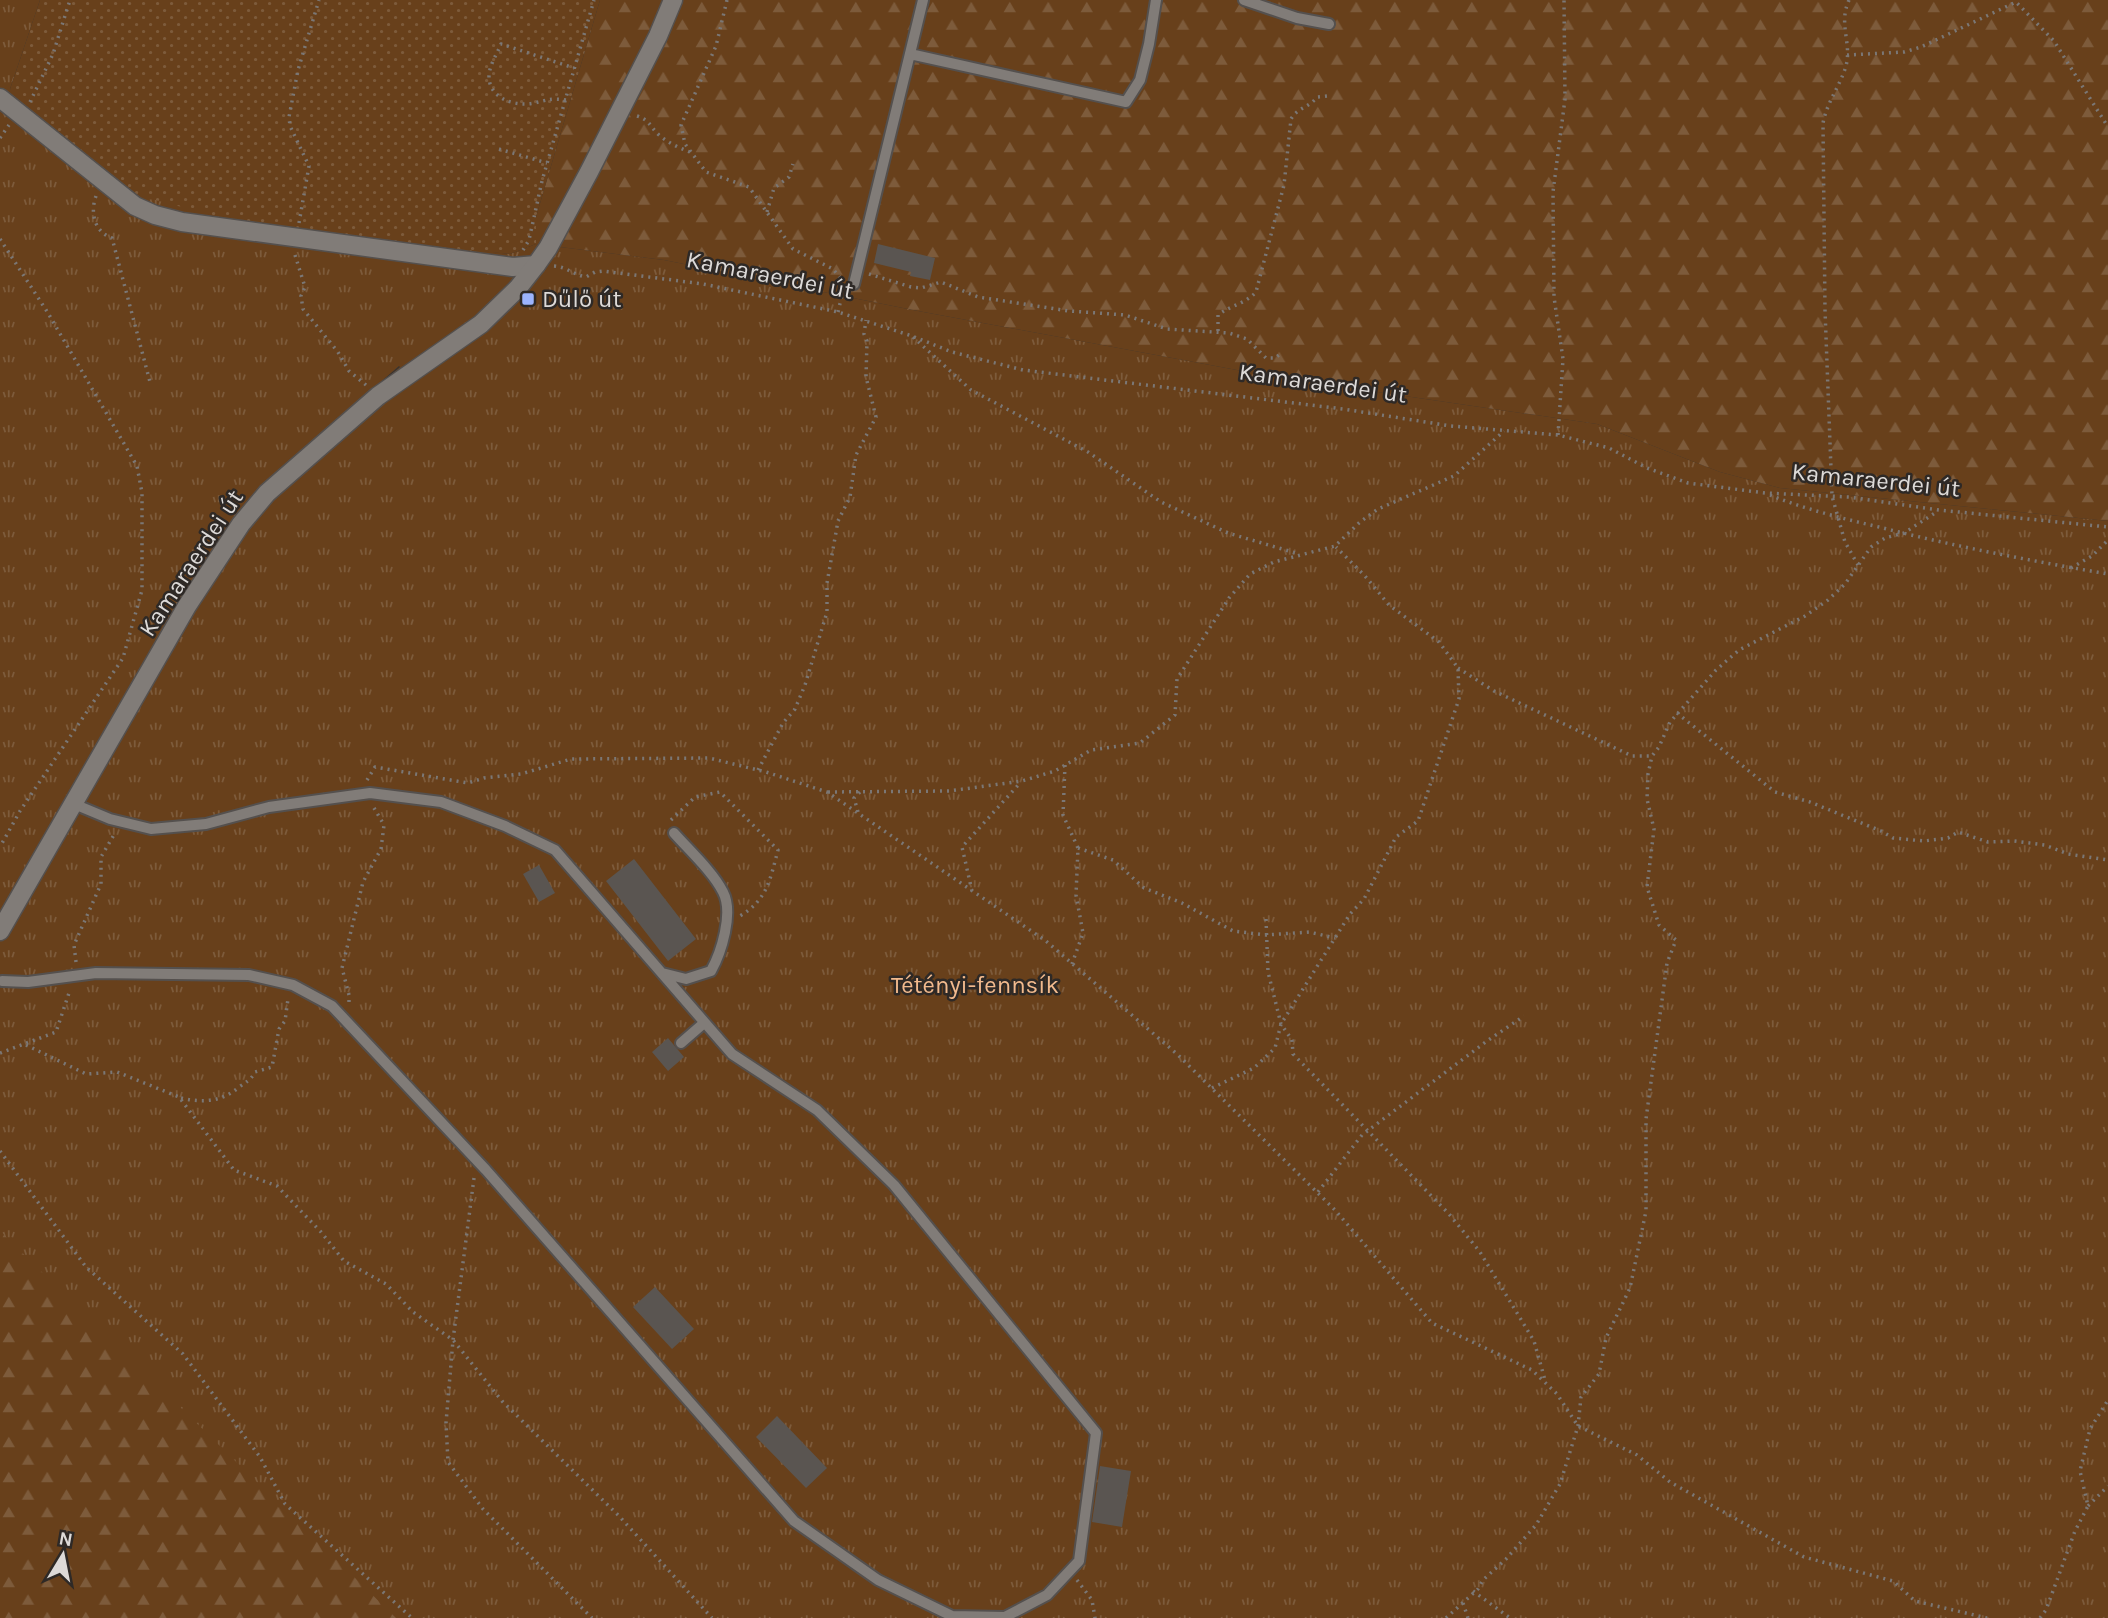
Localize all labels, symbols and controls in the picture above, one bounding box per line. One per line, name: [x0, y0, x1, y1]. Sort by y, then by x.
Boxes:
street label: Kamaraerdei út: [684, 245, 856, 305]
place label: Dűlő út: [542, 285, 621, 313]
marker: Dűlő út: [520, 291, 536, 307]
street label: Kamaraerdei út: [1237, 357, 1409, 409]
street label: Kamaraerdei út: [1790, 457, 1962, 503]
street label: Kamaraerdei út: [133, 484, 249, 642]
park label: Tétényi-fennsík: [891, 971, 1059, 999]
north arrow: [28, 1520, 98, 1590]
text: N: [57, 1527, 74, 1551]

